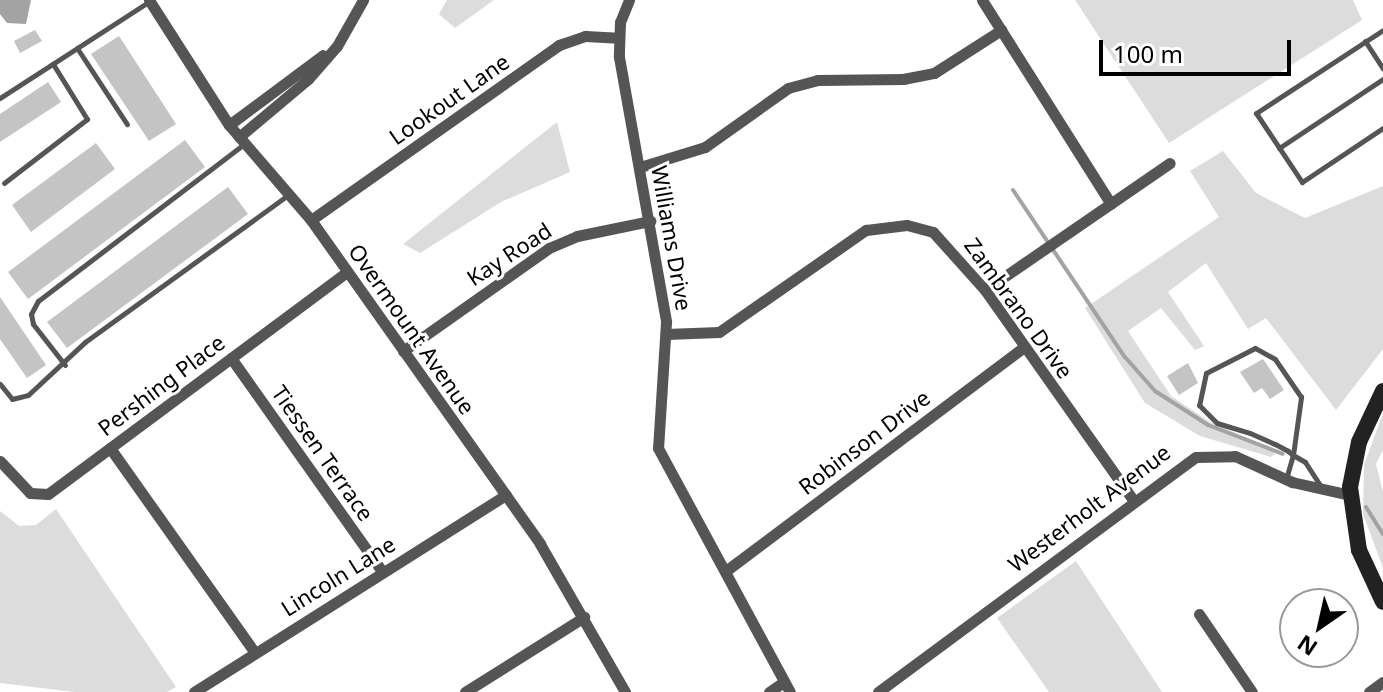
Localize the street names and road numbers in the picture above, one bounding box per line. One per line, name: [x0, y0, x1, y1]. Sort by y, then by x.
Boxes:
street label: Lookout Lane: [384, 48, 514, 150]
street label: Williams Drive: [646, 163, 698, 313]
street label: Kay Road: [462, 217, 556, 291]
street label: Zambrano Drive: [959, 233, 1079, 383]
street label: Overmount Avenue: [343, 239, 481, 419]
street label: Pershing Place: [92, 329, 230, 441]
street label: Tiessen Terrace: [267, 380, 379, 526]
street label: Robinson Drive: [793, 384, 935, 500]
street label: Westerholt Avenue: [1003, 439, 1175, 577]
street label: Lincoln Lane: [276, 530, 400, 622]

